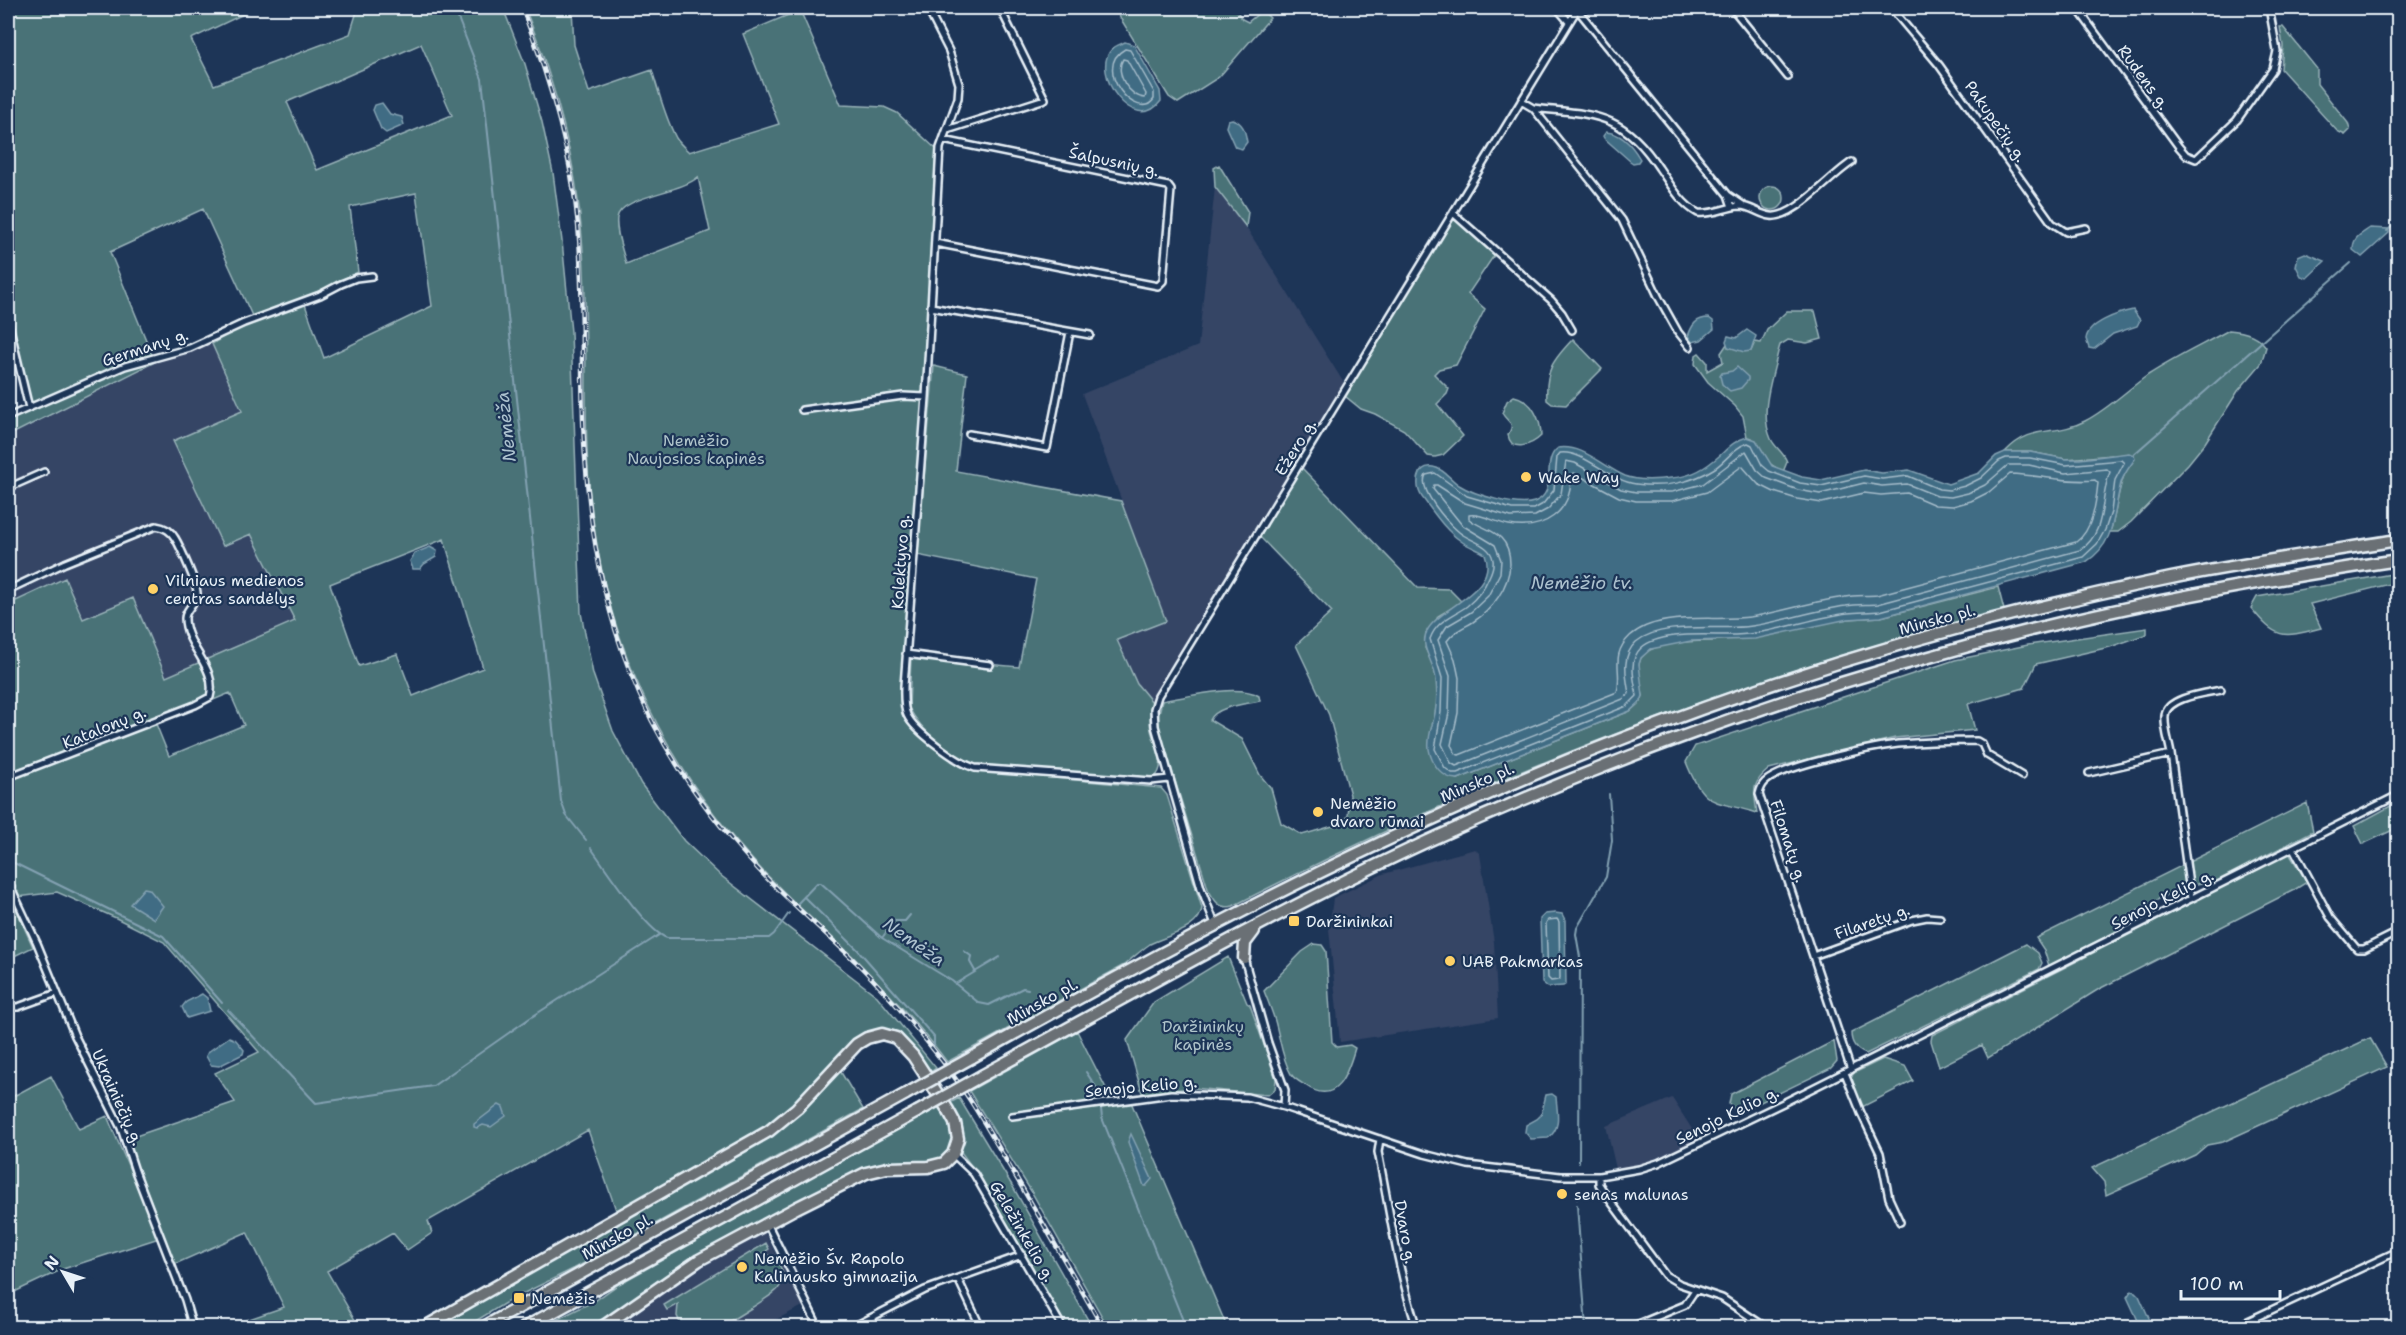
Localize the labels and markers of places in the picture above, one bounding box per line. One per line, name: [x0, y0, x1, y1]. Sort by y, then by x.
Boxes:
place label: Wake Way: [1538, 467, 1619, 488]
marker: Wake Way: [1519, 470, 1533, 484]
place label: Vilniaus medienos centras sandėlys: [165, 570, 304, 609]
marker: Vilniaus medienos centras sandėlys: [146, 582, 160, 596]
place label: Nemėžio dvaro rūmai: [1330, 793, 1424, 832]
marker: Nemėžio dvaro rūmai: [1311, 805, 1325, 819]
place label: Daržininkai: [1306, 911, 1393, 932]
marker: Daržininkai: [1287, 914, 1301, 928]
place label: UAB Pakmarkas: [1462, 951, 1583, 972]
marker: UAB Pakmarkas: [1443, 954, 1457, 968]
place label: senas malunas: [1574, 1184, 1689, 1205]
marker: senas malunas: [1555, 1187, 1569, 1201]
place label: Nemėžio Šv. Rapolo Kalinausko gimnazija: [754, 1248, 918, 1287]
marker: Nemėžio Šv. Rapolo Kalinausko gimnazija: [735, 1260, 749, 1274]
place label: Nemėžis: [531, 1288, 596, 1309]
marker: Nemėžis: [512, 1291, 526, 1305]

